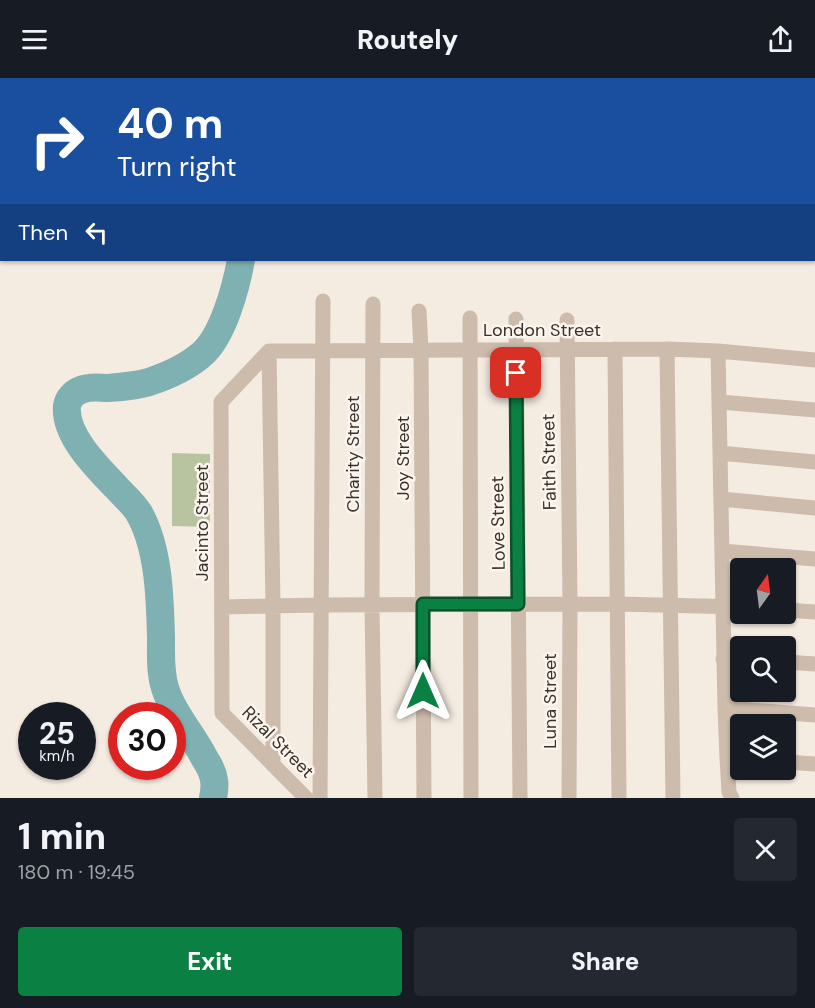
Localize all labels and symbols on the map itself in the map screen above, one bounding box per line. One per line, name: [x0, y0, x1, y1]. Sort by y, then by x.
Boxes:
street label: London Street: [483, 318, 601, 342]
pin: [490, 347, 541, 398]
street label: Charity Street: [341, 396, 365, 512]
street label: Faith Street: [536, 414, 562, 510]
street label: Joy Street: [391, 416, 415, 500]
street label: Jacinto Street: [190, 464, 214, 582]
street label: Love Street: [485, 476, 511, 570]
north arrow: [730, 558, 796, 624]
street label: Luna Street: [538, 653, 562, 749]
position arrow: [391, 659, 455, 723]
street label: Rizal Street: [237, 701, 319, 783]
speed limit sign: 30: [108, 702, 186, 780]

